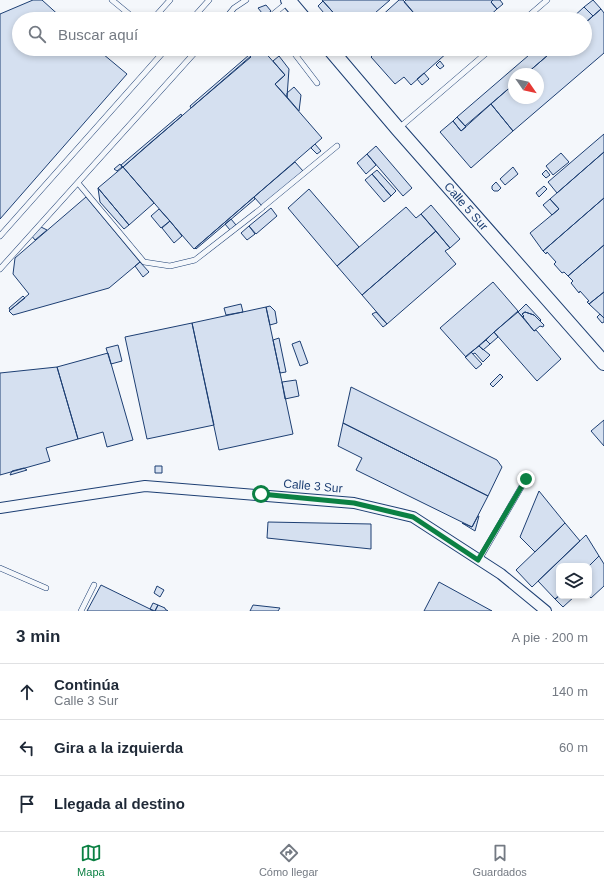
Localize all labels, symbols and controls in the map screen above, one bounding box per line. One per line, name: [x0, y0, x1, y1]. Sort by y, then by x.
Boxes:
search box: [12, 12, 592, 56]
icon: search: [26, 23, 48, 45]
text: Buscar aquí: [58, 26, 138, 43]
north arrow: [508, 68, 544, 104]
street label: Calle 5 Sur: [441, 179, 491, 233]
route end: [517, 470, 535, 488]
street label: Calle 3 Sur: [283, 476, 343, 496]
route start: [252, 485, 270, 503]
map controls: [556, 563, 592, 599]
button: layers: [556, 563, 592, 599]
text: 3 min: [16, 627, 60, 646]
text: A pie · 200 m: [511, 630, 588, 645]
text: Continúa: [54, 676, 119, 693]
icon: ahead: [16, 681, 38, 703]
text: 140 m: [552, 684, 588, 699]
text: Calle 3 Sur: [54, 693, 118, 708]
icon: left: [16, 737, 38, 759]
text: Gira a la izquierda: [54, 739, 183, 756]
text: 60 m: [559, 740, 588, 755]
icon: arrive: [16, 793, 38, 815]
text: Llegada al destino: [54, 795, 185, 812]
tab: Mapa: [77, 842, 105, 878]
tab: Cómo llegar: [259, 842, 318, 878]
tab: Guardados: [472, 842, 527, 878]

